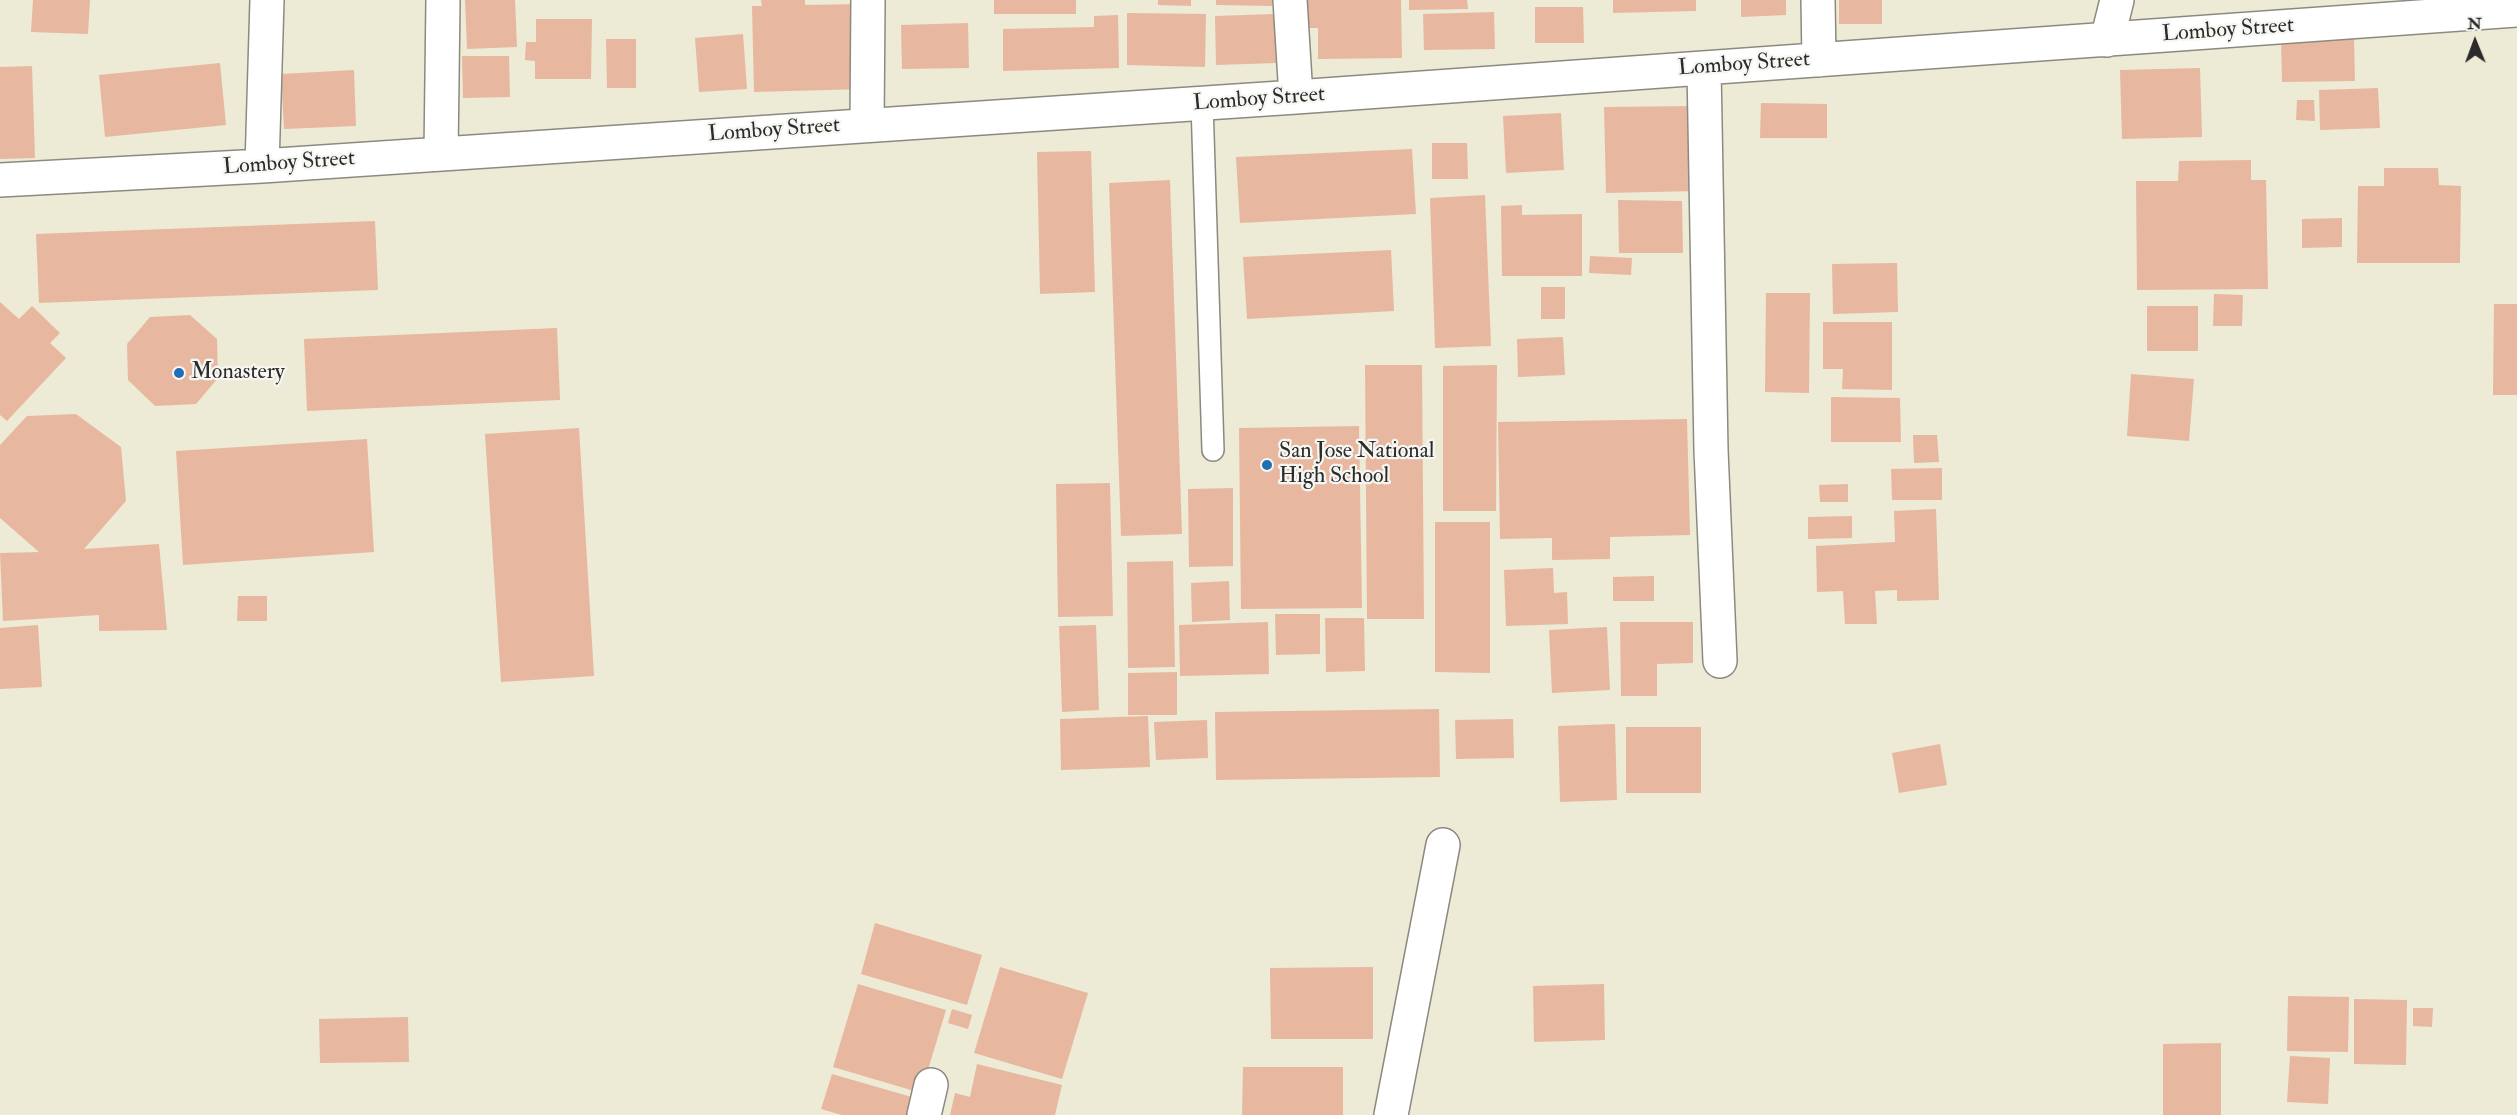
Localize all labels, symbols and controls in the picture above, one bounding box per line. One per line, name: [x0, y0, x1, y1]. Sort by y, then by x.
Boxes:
north arrow: [2445, 12, 2505, 72]
street label: Lomboy Street: [2161, 13, 2295, 49]
text: N: [2467, 14, 2482, 34]
street label: Lomboy Street: [1677, 47, 1811, 83]
street label: Lomboy Street: [1192, 82, 1326, 118]
street label: Lomboy Street: [707, 113, 841, 149]
street label: Lomboy Street: [222, 146, 356, 182]
place label: Monastery: [191, 360, 285, 386]
marker: Monastery: [172, 366, 186, 380]
place label: San Jose National High School: [1279, 439, 1434, 490]
marker: San Jose National High School: [1260, 458, 1274, 472]

